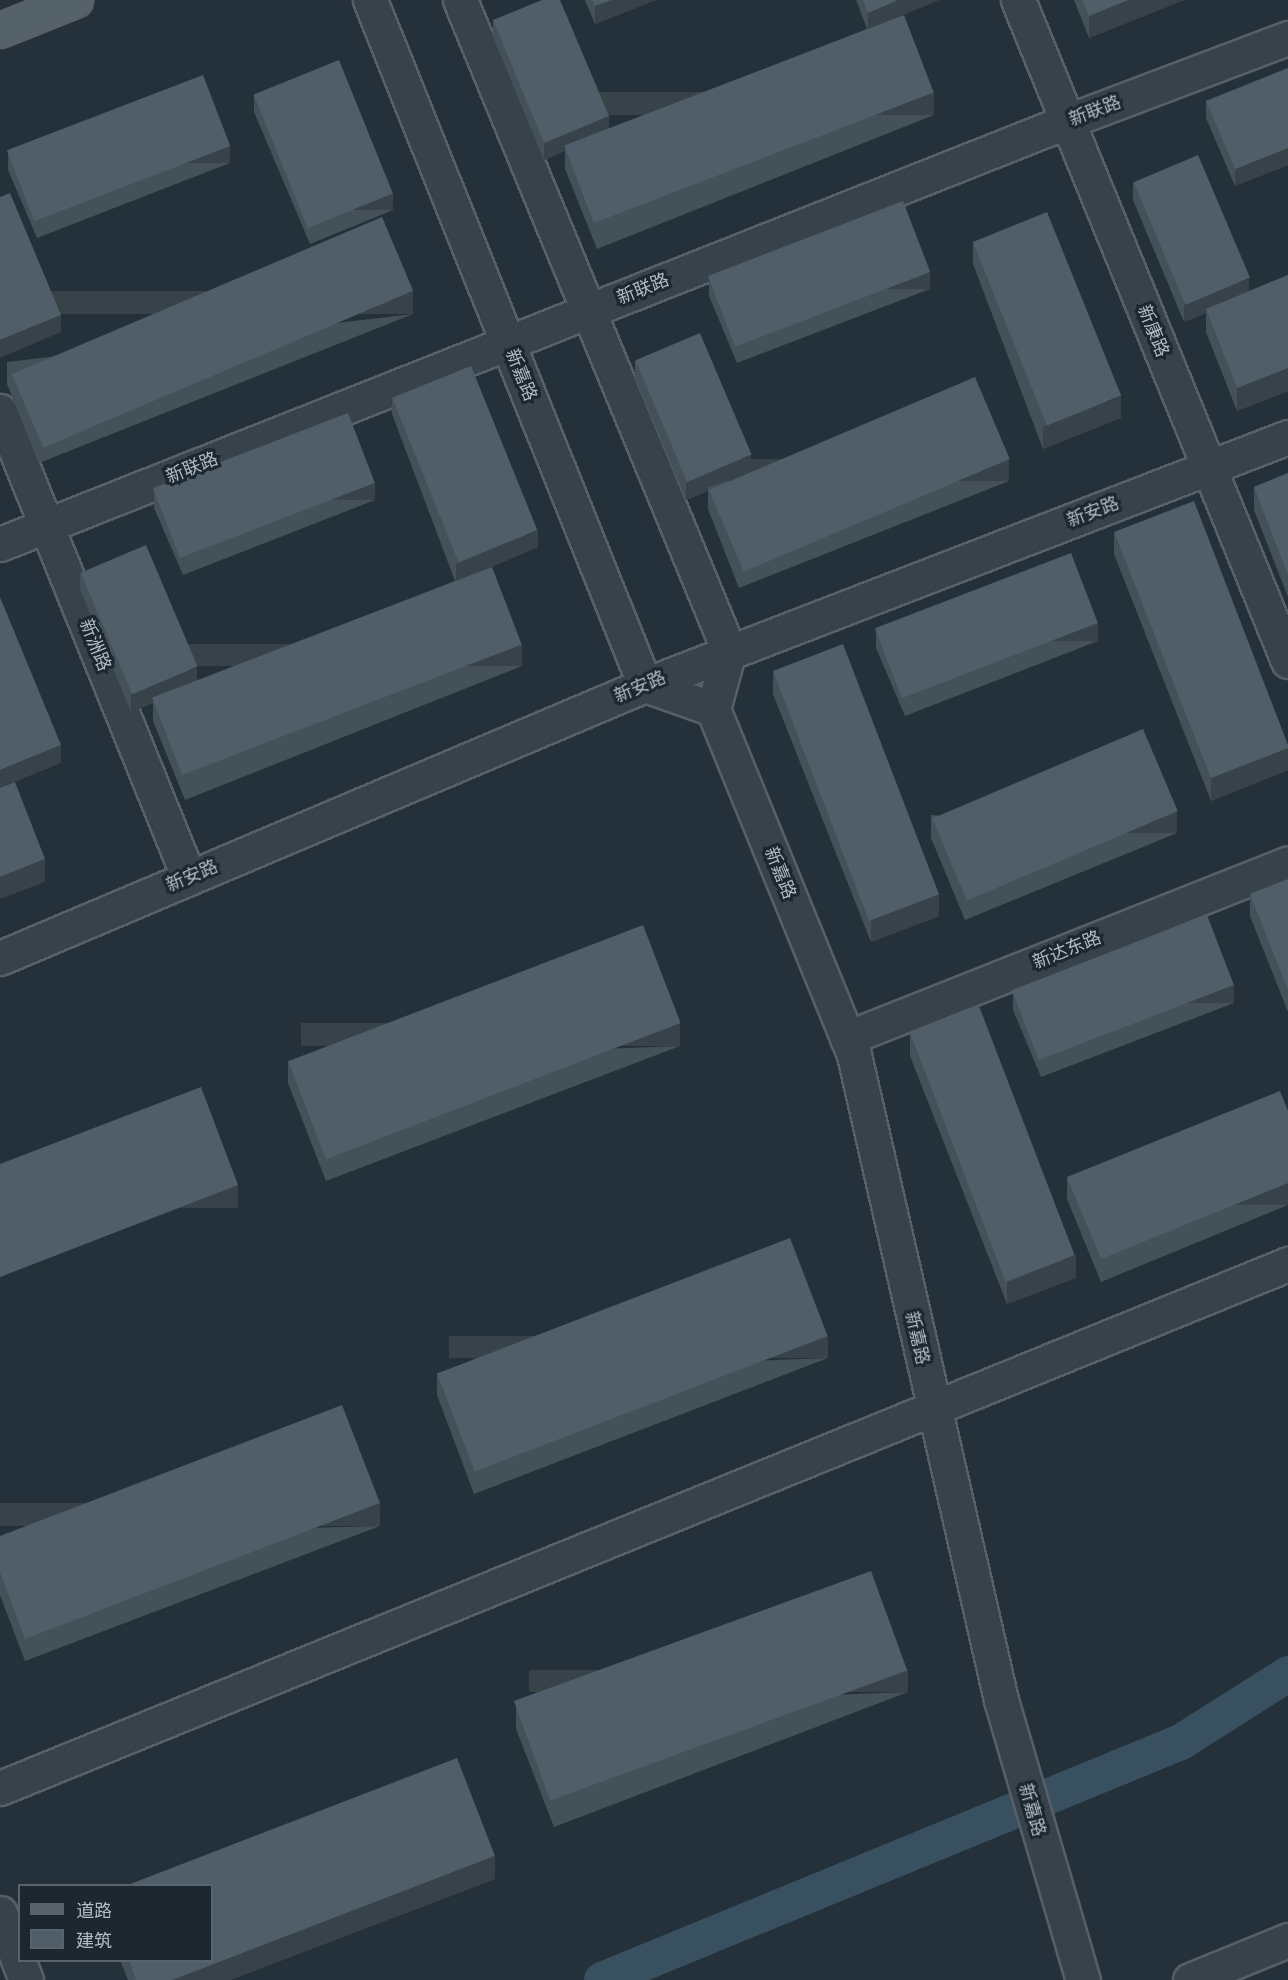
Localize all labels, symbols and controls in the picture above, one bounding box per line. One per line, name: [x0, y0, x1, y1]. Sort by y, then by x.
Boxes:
street label: 新联路: [1066, 91, 1124, 131]
street label: 新联路: [614, 269, 672, 309]
street label: 新康路: [1133, 302, 1173, 360]
street label: 新嘉路: [501, 346, 541, 404]
street label: 新联路: [163, 448, 221, 488]
street label: 新安路: [1064, 492, 1122, 532]
street label: 新洲路: [75, 616, 115, 674]
street label: 新安路: [611, 667, 669, 707]
street label: 新嘉路: [760, 844, 800, 902]
street label: 新安路: [163, 856, 221, 896]
street label: 新达东路: [1030, 927, 1104, 973]
street label: 新嘉路: [900, 1309, 934, 1367]
street label: 新嘉路: [1014, 1781, 1050, 1839]
legend: [18, 1884, 213, 1962]
text: 道路: [76, 1900, 112, 1921]
text: 建筑: [76, 1930, 112, 1951]

